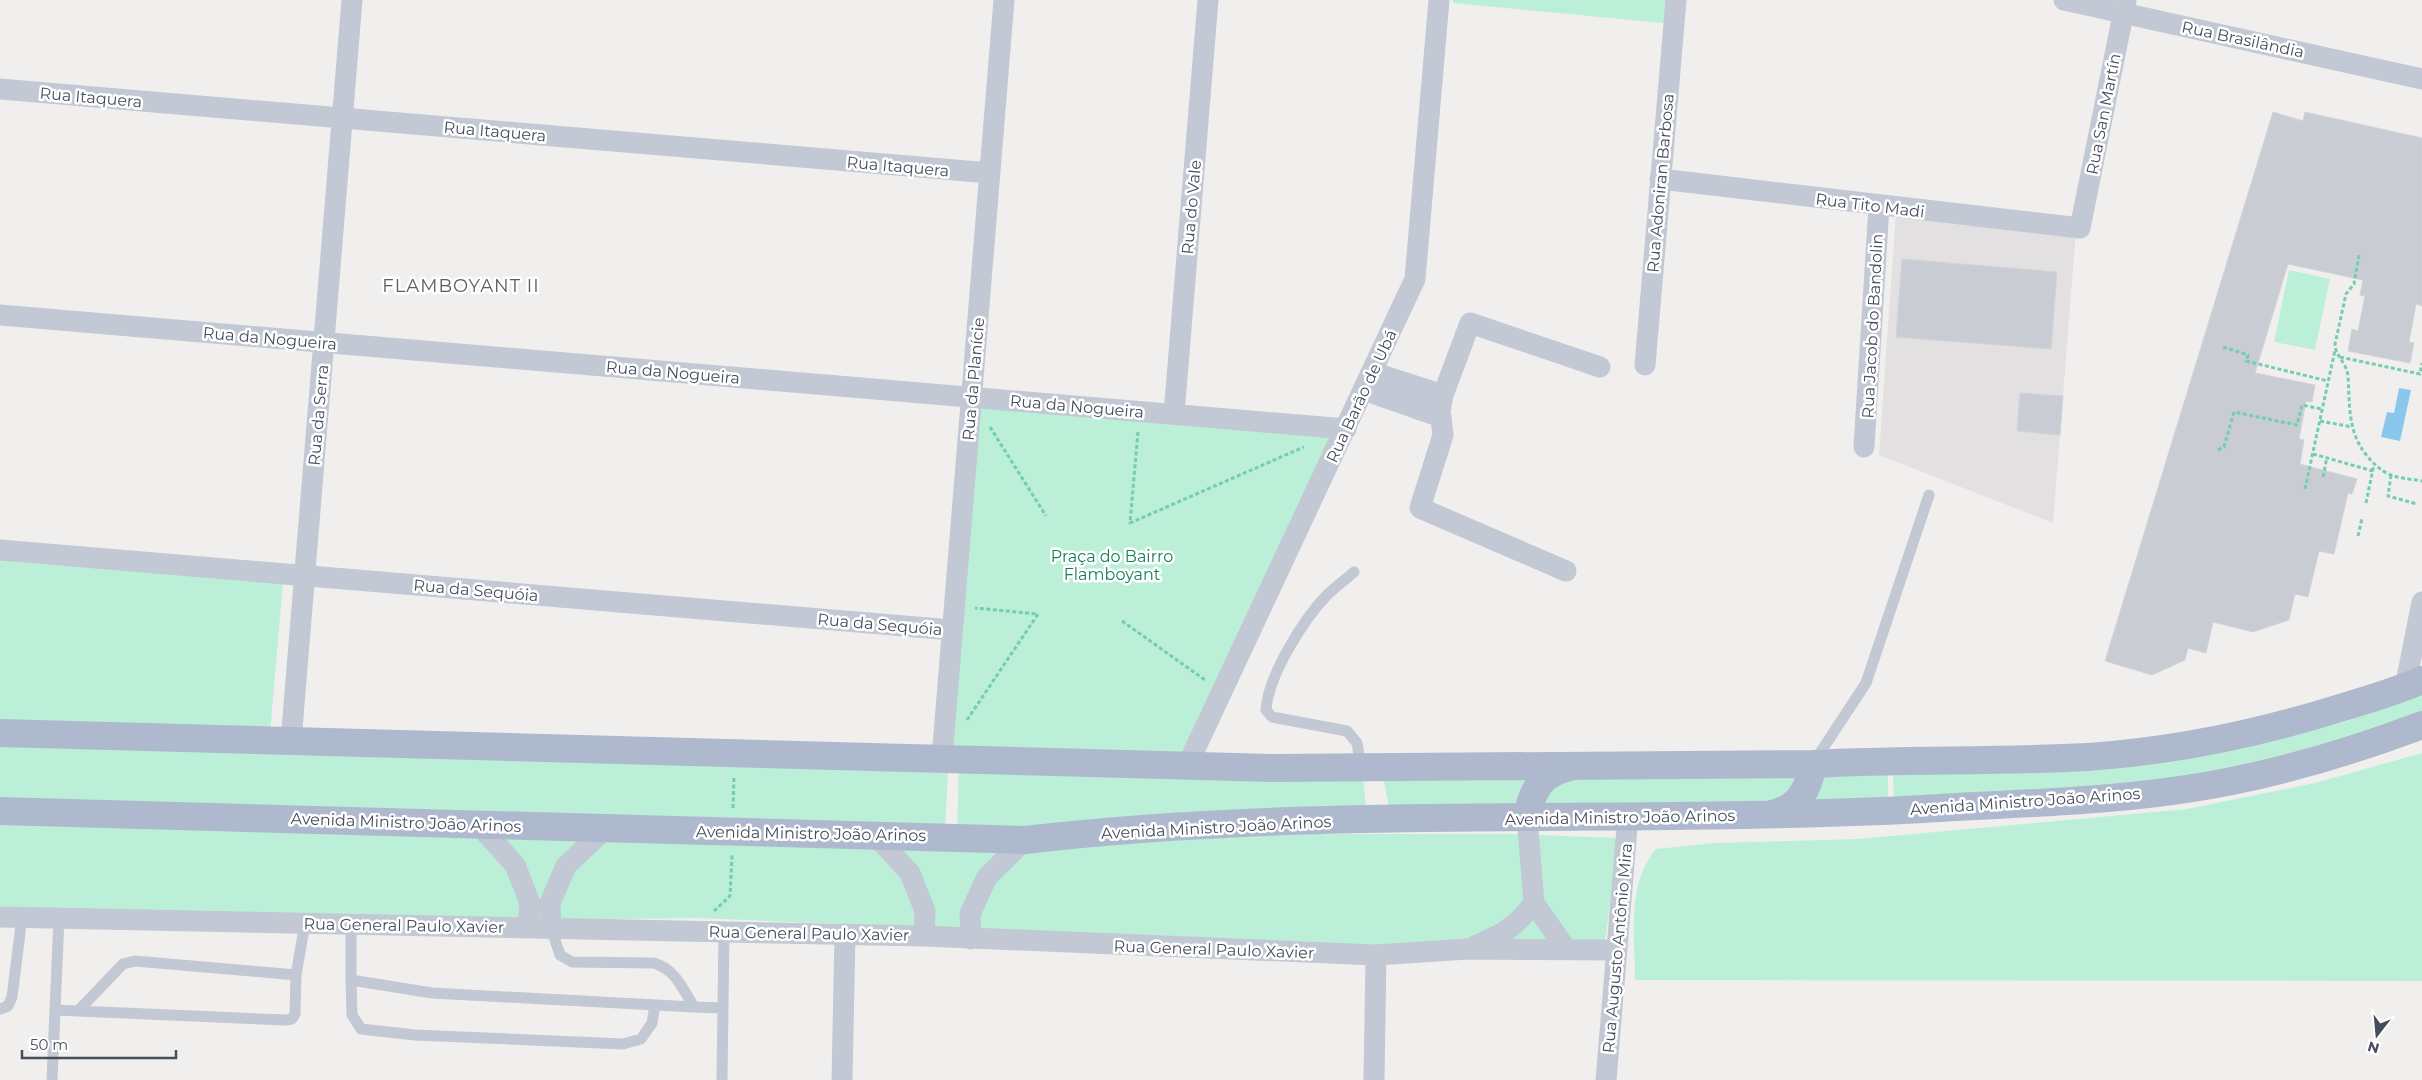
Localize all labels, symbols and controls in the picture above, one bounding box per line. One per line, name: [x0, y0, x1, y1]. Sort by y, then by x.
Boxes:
street label: Rua Brasilândia: [2180, 17, 2306, 62]
street label: Rua San Martín: [2082, 52, 2125, 176]
street label: Rua Itaquera: [39, 84, 143, 111]
street label: Rua Adoniran Barbosa: [1643, 93, 1678, 273]
street label: Rua Itaquera: [443, 118, 547, 145]
street label: Rua Itaquera: [846, 153, 950, 180]
street label: Rua do Vale: [1178, 159, 1205, 255]
street label: Rua Tito Madi: [1814, 189, 1925, 222]
street label: Rua Jacob do Bandolin: [1858, 233, 1887, 419]
district label: FLAMBOYANT II: [382, 275, 540, 297]
street label: Rua da Planície: [959, 317, 988, 441]
street label: Rua da Nogueira: [202, 323, 338, 354]
street label: Rua Barão de Ubá: [1322, 327, 1401, 466]
street label: Rua da Nogueira: [605, 357, 741, 388]
street label: Rua da Serra: [305, 364, 332, 466]
street label: Rua da Nogueira: [1009, 391, 1145, 422]
park label: Praça do Bairro Flamboyant: [1051, 547, 1173, 584]
street label: Rua da Sequóia: [413, 576, 539, 605]
street label: Rua da Sequóia: [817, 610, 943, 639]
street label: Avenida Ministro João Arinos: [1909, 784, 2141, 819]
street label: Avenida Ministro João Arinos: [1505, 806, 1736, 829]
street label: Avenida Ministro João Arinos: [290, 809, 522, 836]
street label: Avenida Ministro João Arinos: [1100, 812, 1332, 843]
street label: Avenida Ministro João Arinos: [696, 822, 927, 845]
street label: Rua Augusto Antônio Mira: [1599, 842, 1636, 1054]
street label: Rua General Paulo Xavier: [303, 914, 505, 937]
street label: Rua General Paulo Xavier: [708, 922, 910, 945]
street label: Rua General Paulo Xavier: [1113, 937, 1315, 962]
north arrow: [2352, 1010, 2402, 1060]
scale bar: [22, 1028, 176, 1060]
text: 50 m: [30, 1035, 68, 1054]
text: N: [2365, 1037, 2381, 1058]

